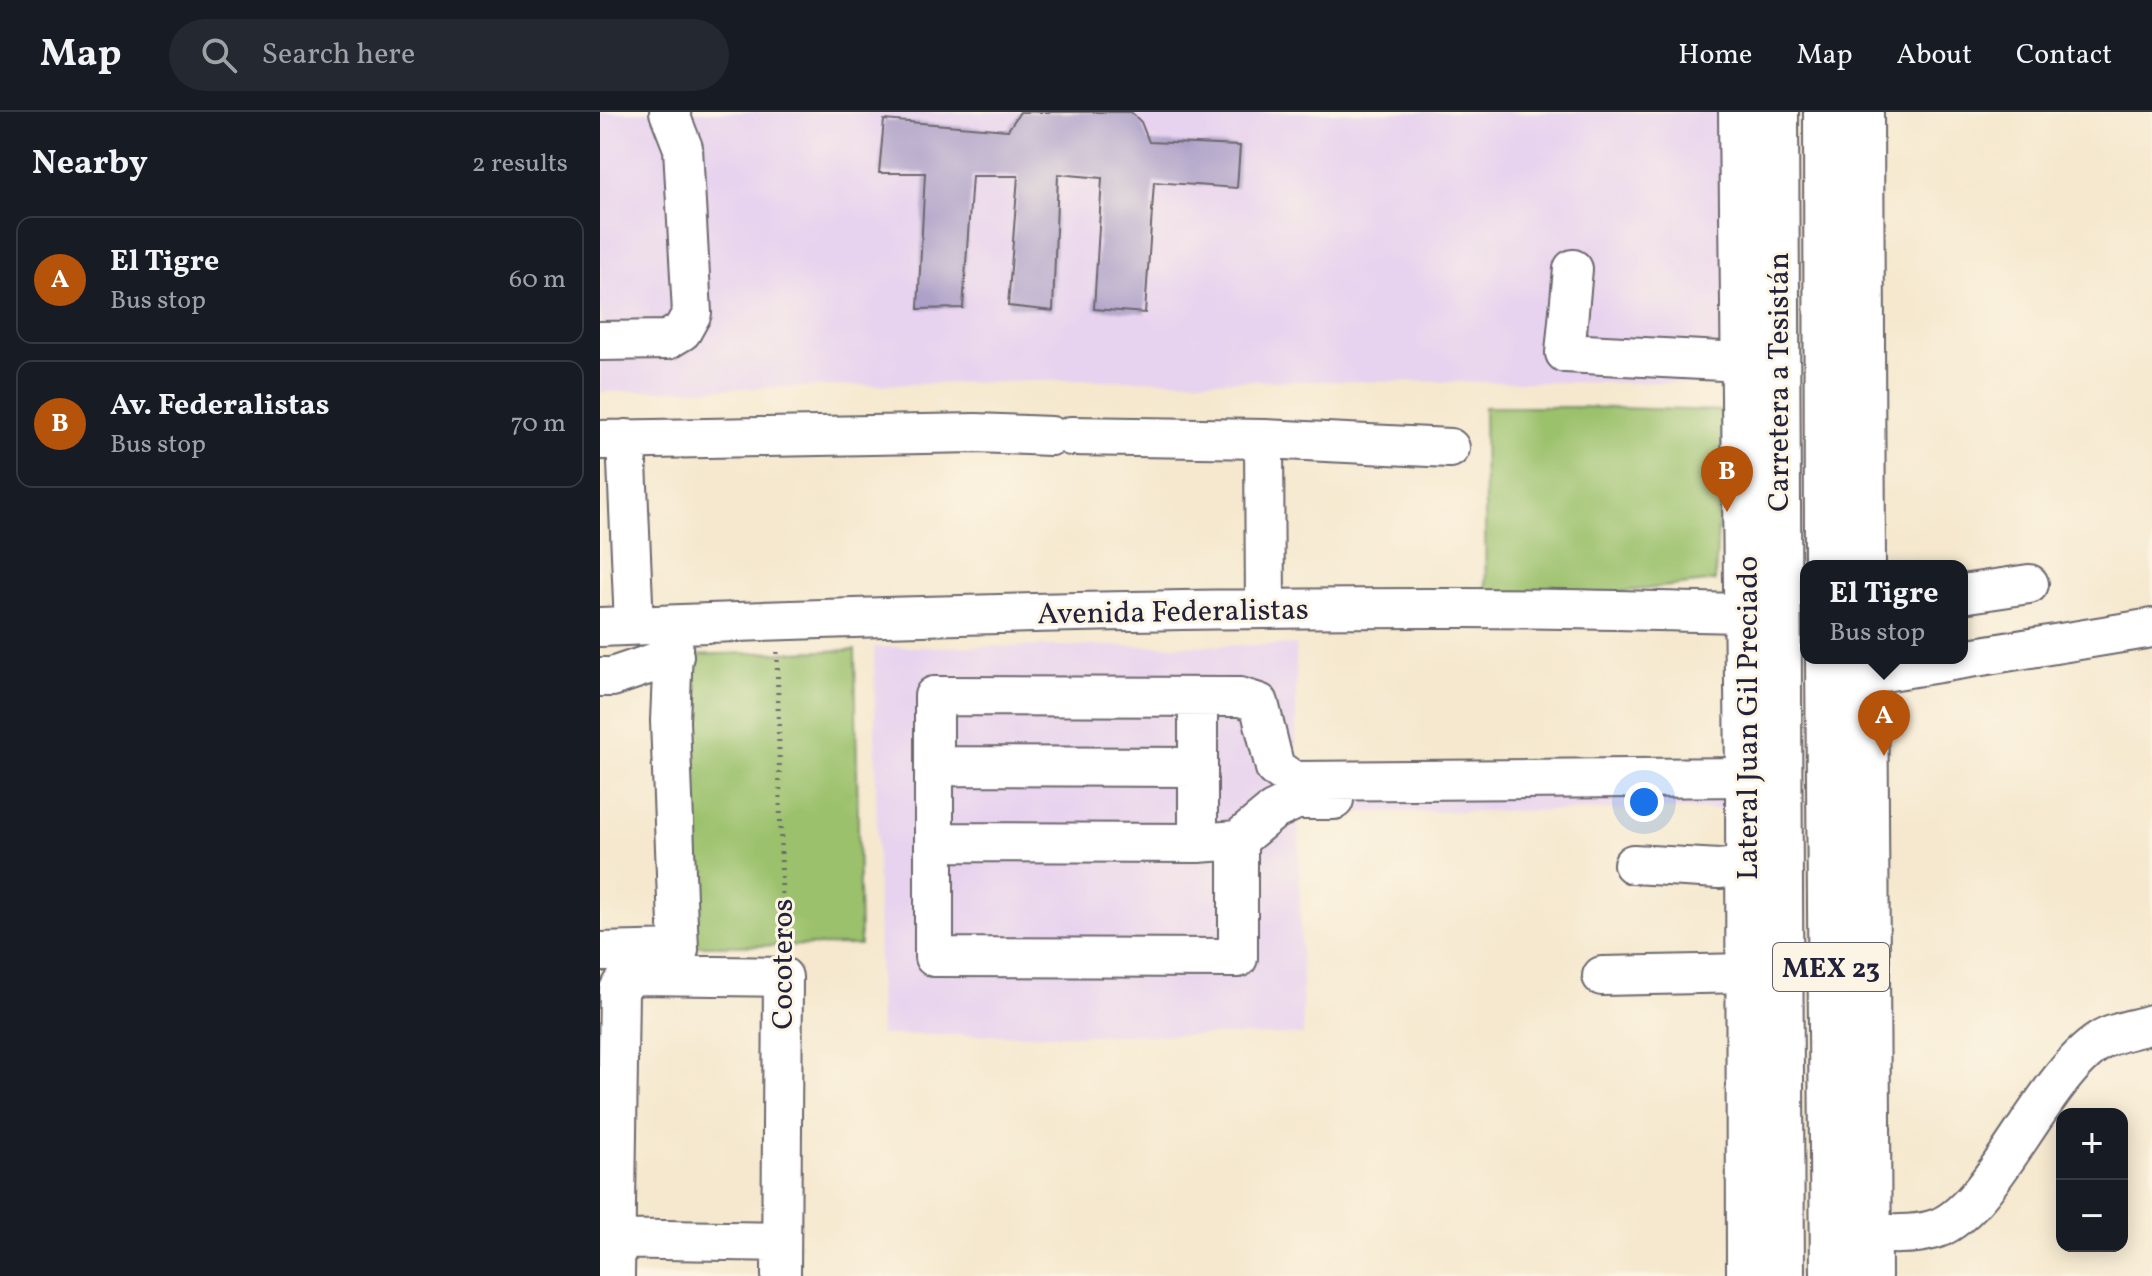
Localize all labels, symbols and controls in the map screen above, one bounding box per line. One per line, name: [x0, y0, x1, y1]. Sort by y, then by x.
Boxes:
search box: [169, 19, 729, 91]
text: Map: [40, 29, 121, 82]
icon: search: [197, 33, 241, 77]
text: Search here: [261, 34, 415, 76]
text: Home: [1678, 36, 1752, 75]
text: Map: [1796, 36, 1852, 75]
text: About: [1896, 36, 1972, 75]
text: Contact: [2016, 36, 2112, 75]
text: Nearby: [32, 141, 148, 188]
text: 2 results: [472, 146, 568, 182]
text: El Tigre: [110, 241, 219, 283]
street label: Carretera a Tesistán: [1759, 252, 1801, 512]
text: A: [51, 262, 69, 298]
text: 60 m: [509, 262, 566, 298]
text: Bus stop: [110, 283, 206, 319]
text: Av. Federalistas: [110, 385, 330, 427]
text: B: [51, 406, 69, 442]
text: 70 m: [511, 406, 566, 442]
text: Bus stop: [110, 427, 206, 463]
pin: B: [1701, 446, 1753, 512]
street label: Lateral Juan Gil Preciado: [1728, 556, 1770, 880]
popup: [1800, 560, 1968, 664]
text: El Tigre: [1829, 573, 1939, 615]
street label: Avenida Federalistas: [1037, 590, 1309, 636]
text: Bus stop: [1829, 615, 1925, 651]
pin: A: [1858, 690, 1910, 756]
your location: [1624, 782, 1664, 822]
street label: Cocoteros: [763, 899, 805, 1029]
road number: MEX 23: [1773, 943, 1889, 991]
map controls: [2056, 1108, 2128, 1252]
button: +: [2056, 1108, 2128, 1180]
button: −: [2056, 1180, 2128, 1252]

